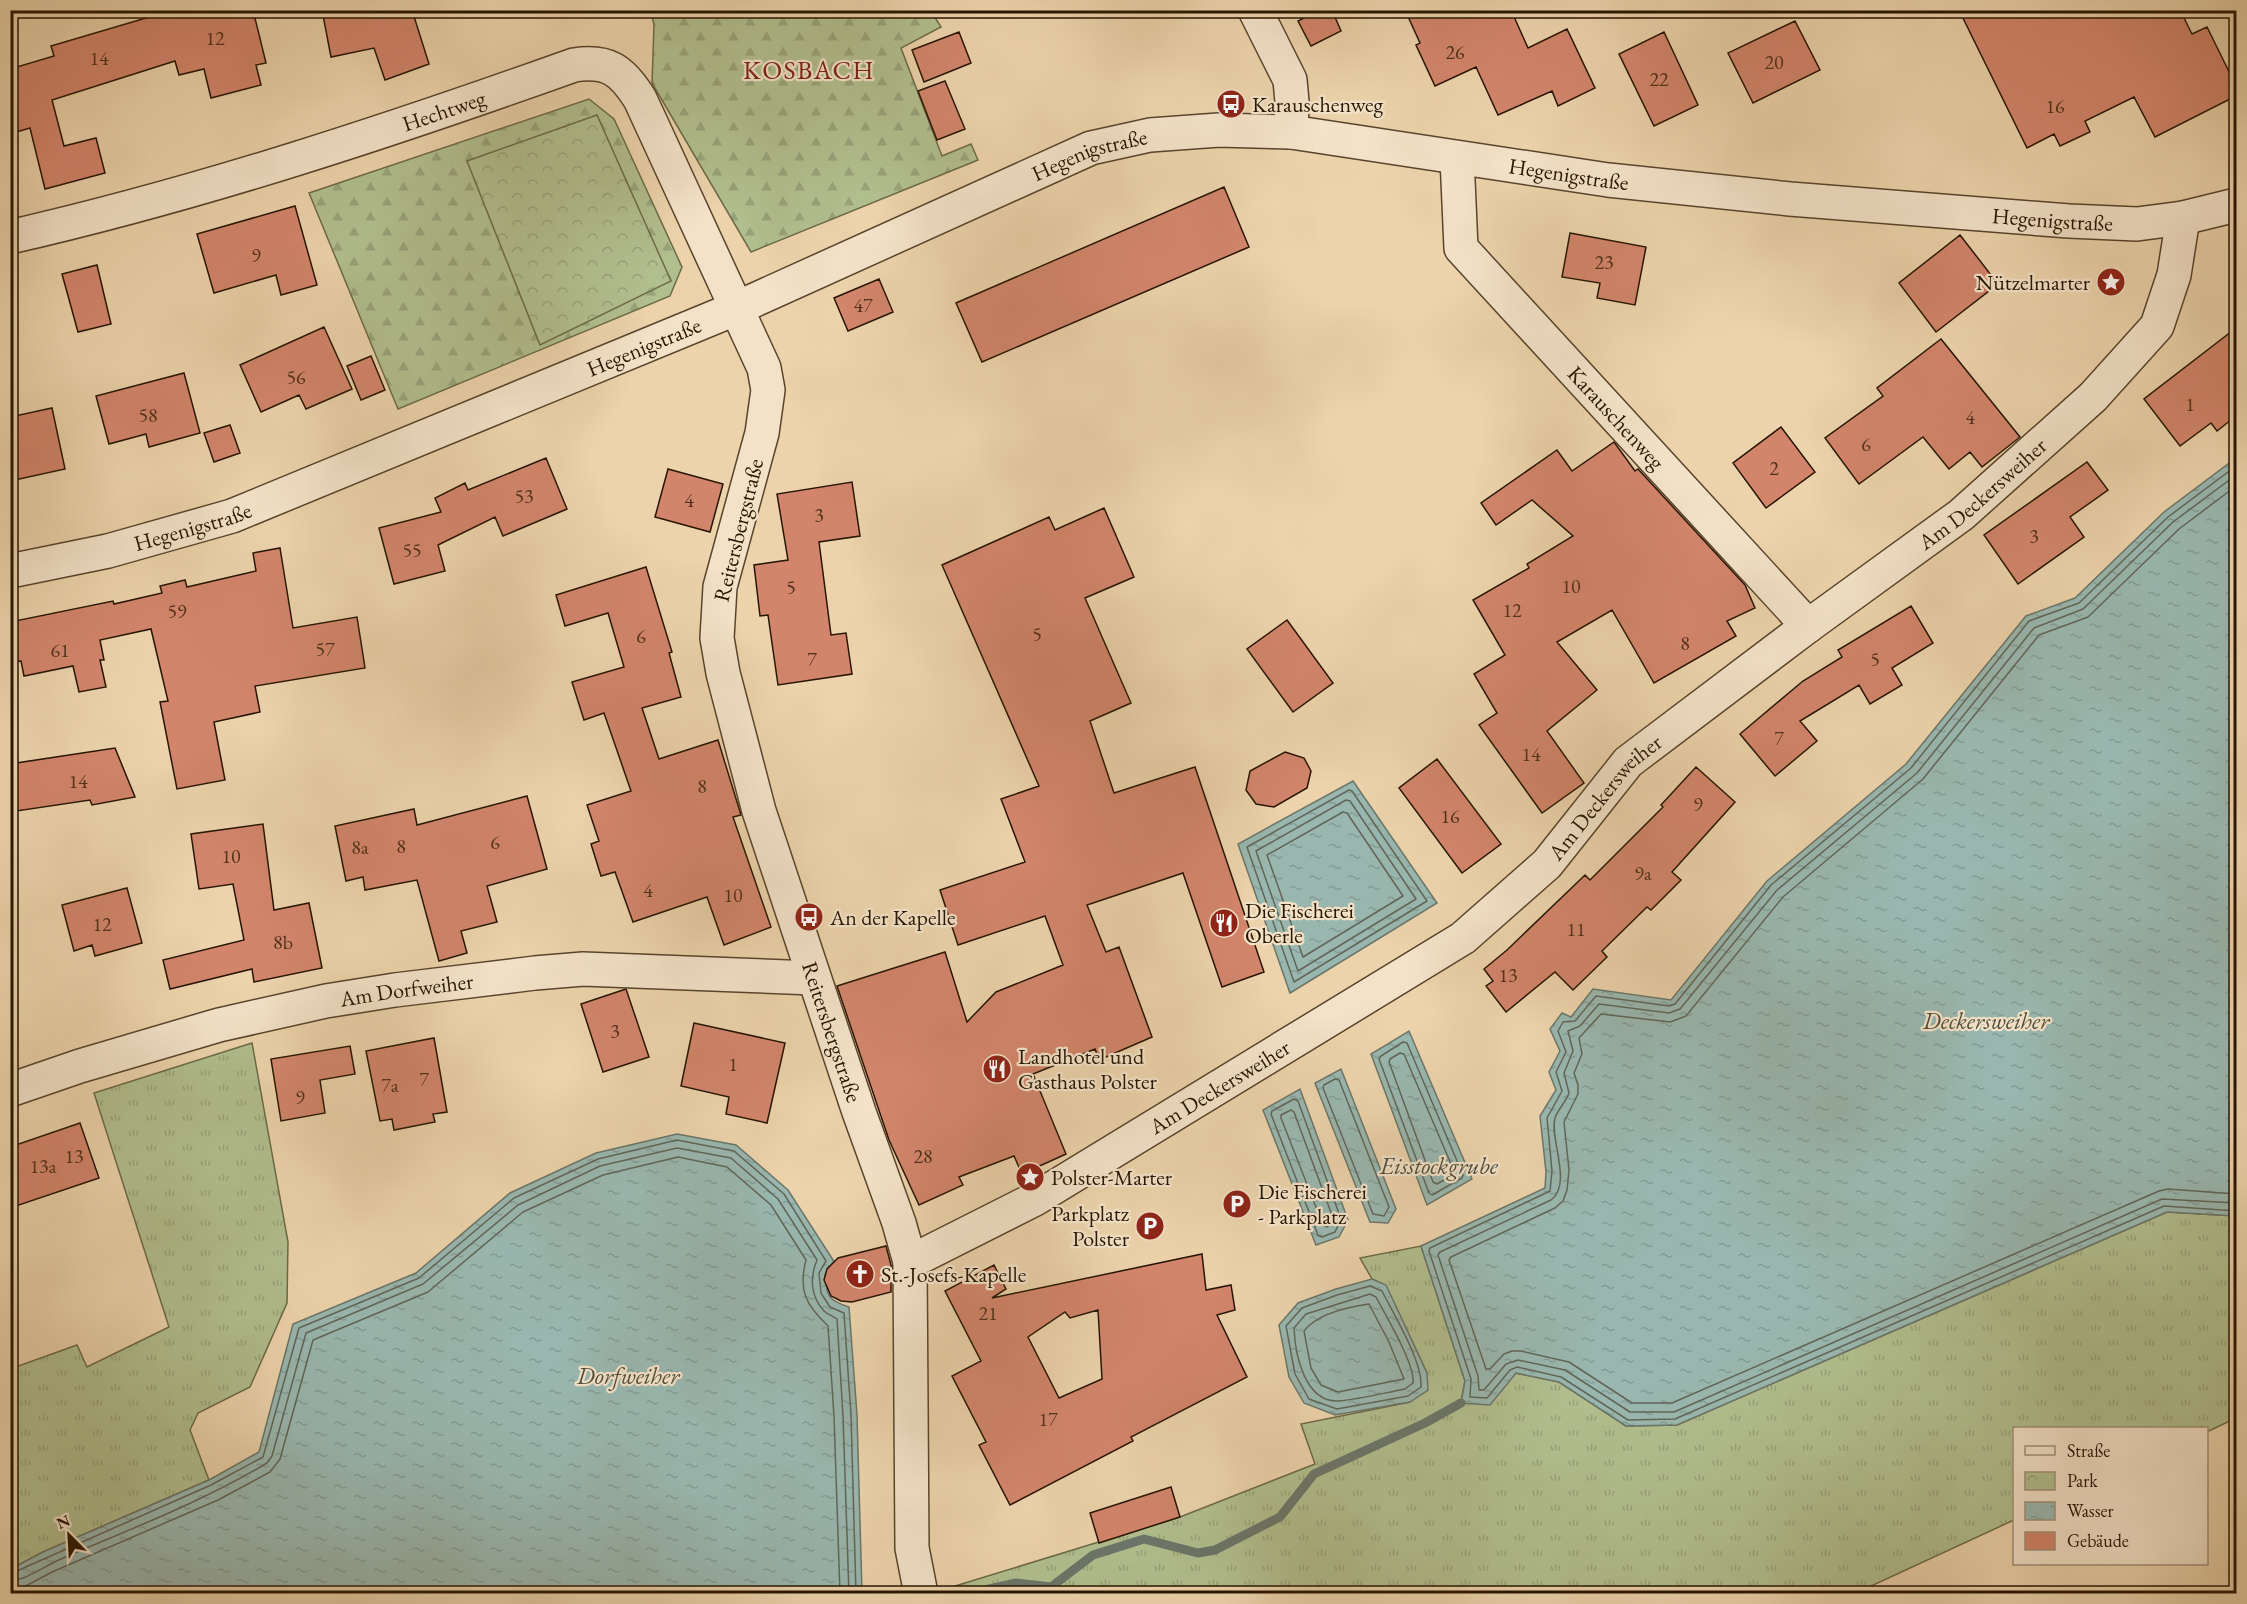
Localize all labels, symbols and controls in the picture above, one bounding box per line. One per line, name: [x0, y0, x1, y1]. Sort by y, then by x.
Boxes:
house number: 12: [205, 25, 225, 51]
house number: 26: [1445, 39, 1465, 65]
house number: 14: [89, 45, 109, 71]
house number: 20: [1764, 49, 1784, 75]
district label: KOSBACH: [743, 53, 875, 87]
house number: 22: [1649, 66, 1669, 92]
street label: Hechtweg: [398, 83, 490, 138]
bus stop icon: Karauschenweg: [1215, 88, 1247, 120]
place label: Karauschenweg: [1252, 90, 1384, 119]
house number: 16: [2045, 93, 2065, 119]
street label: Hegenigstraße: [1027, 122, 1150, 188]
street label: Hegenigstraße: [1507, 151, 1631, 197]
street label: Hegenigstraße: [1991, 201, 2114, 238]
house number: 9: [251, 242, 261, 268]
house number: 23: [1594, 249, 1614, 275]
place icon: Nützelmarter: [2095, 266, 2127, 298]
place label: Nützelmarter: [1976, 268, 2091, 297]
house number: 47: [853, 292, 873, 318]
street label: Hegenigstraße: [582, 310, 706, 383]
street label: Karauschenweg: [1561, 360, 1671, 476]
house number: 56: [286, 364, 306, 390]
house number: 1: [2185, 391, 2195, 417]
house number: 58: [138, 402, 158, 428]
house number: 4: [1965, 404, 1975, 430]
house number: 6: [1861, 431, 1871, 457]
street label: Am Deckersweiher: [1911, 431, 2053, 557]
street label: Reitersbergstraße: [707, 455, 770, 605]
house number: 2: [1769, 455, 1779, 481]
house number: 53: [514, 483, 534, 509]
house number: 4: [684, 487, 694, 513]
street label: Hegenigstraße: [131, 495, 256, 558]
house number: 3: [814, 502, 824, 528]
house number: 3: [2029, 523, 2039, 549]
house number: 55: [402, 537, 422, 563]
house number: 10: [1561, 573, 1581, 599]
house number: 5: [786, 574, 796, 600]
house number: 12: [1502, 597, 1522, 623]
house number: 59: [167, 598, 187, 624]
house number: 5: [1032, 621, 1042, 647]
house number: 6: [636, 623, 646, 649]
house number: 8: [1680, 630, 1690, 656]
house number: 57: [315, 636, 335, 662]
house number: 61: [50, 637, 70, 663]
house number: 7: [807, 646, 817, 672]
house number: 5: [1870, 646, 1880, 672]
house number: 7: [1774, 725, 1784, 751]
street label: Am Deckersweiher: [1541, 727, 1668, 867]
house number: 14: [1521, 741, 1541, 767]
house number: 14: [68, 768, 88, 794]
house number: 8: [697, 773, 707, 799]
house number: 9: [1693, 791, 1703, 817]
house number: 16: [1440, 803, 1460, 829]
house number: 6: [490, 829, 500, 855]
house number: 8: [396, 833, 406, 859]
house number: 8a: [351, 834, 369, 860]
house number: 10: [221, 843, 241, 869]
house number: 9a: [1634, 860, 1652, 886]
house number: 4: [643, 877, 653, 903]
house number: 10: [723, 882, 743, 908]
place label: Die Fischerei Oberle: [1245, 896, 1354, 950]
bus stop icon: An der Kapelle: [793, 901, 825, 933]
place label: An der Kapelle: [829, 903, 956, 932]
restaurant icon: Die Fischerei Oberle: [1208, 907, 1240, 939]
house number: 12: [92, 911, 112, 937]
house number: 11: [1566, 916, 1586, 942]
house number: 8b: [273, 929, 293, 955]
street label: Reitersbergstraße: [795, 958, 869, 1106]
house number: 13: [1498, 962, 1518, 988]
street label: Am Dorfweiher: [337, 967, 476, 1014]
water label: Deckersweiher: [1922, 1005, 2051, 1036]
house number: 3: [610, 1018, 620, 1044]
street label: Am Deckersweiher: [1143, 1033, 1296, 1141]
place label: Landhotel und Gasthaus Polster: [1018, 1042, 1158, 1096]
house number: 1: [728, 1051, 738, 1077]
restaurant icon: Landhotel und Gasthaus Polster: [981, 1053, 1013, 1085]
house number: 7: [419, 1066, 429, 1092]
house number: 7a: [381, 1072, 399, 1098]
house number: 9: [295, 1084, 305, 1110]
house number: 13: [64, 1143, 84, 1169]
house number: 28: [913, 1143, 933, 1169]
water label: Eisstockgrube: [1379, 1150, 1499, 1181]
house number: 13a: [29, 1153, 57, 1179]
place icon: Polster-Marter: [1014, 1161, 1046, 1193]
place label: Polster-Marter: [1051, 1163, 1173, 1192]
place label: Die Fischerei - Parkplatz: [1258, 1177, 1367, 1231]
parking icon: Die Fischerei - Parkplatz: [1221, 1188, 1253, 1220]
place label: Parkplatz Polster: [1051, 1199, 1130, 1253]
parking icon: Parkplatz Polster: [1134, 1210, 1166, 1242]
church icon: St.-Josefs-Kapelle: [844, 1258, 876, 1290]
place label: St.-Josefs-Kapelle: [881, 1260, 1027, 1289]
house number: 21: [978, 1300, 998, 1326]
water label: Dorfweiher: [576, 1360, 681, 1391]
house number: 17: [1038, 1406, 1058, 1432]
legend: [2013, 1427, 2208, 1565]
text: Straße: [2067, 1439, 2110, 1462]
text: Park: [2067, 1469, 2098, 1492]
text: Wasser: [2067, 1499, 2114, 1522]
north arrow: [39, 1505, 99, 1565]
text: N: [53, 1510, 73, 1534]
text: Gebäude: [2067, 1529, 2129, 1552]

